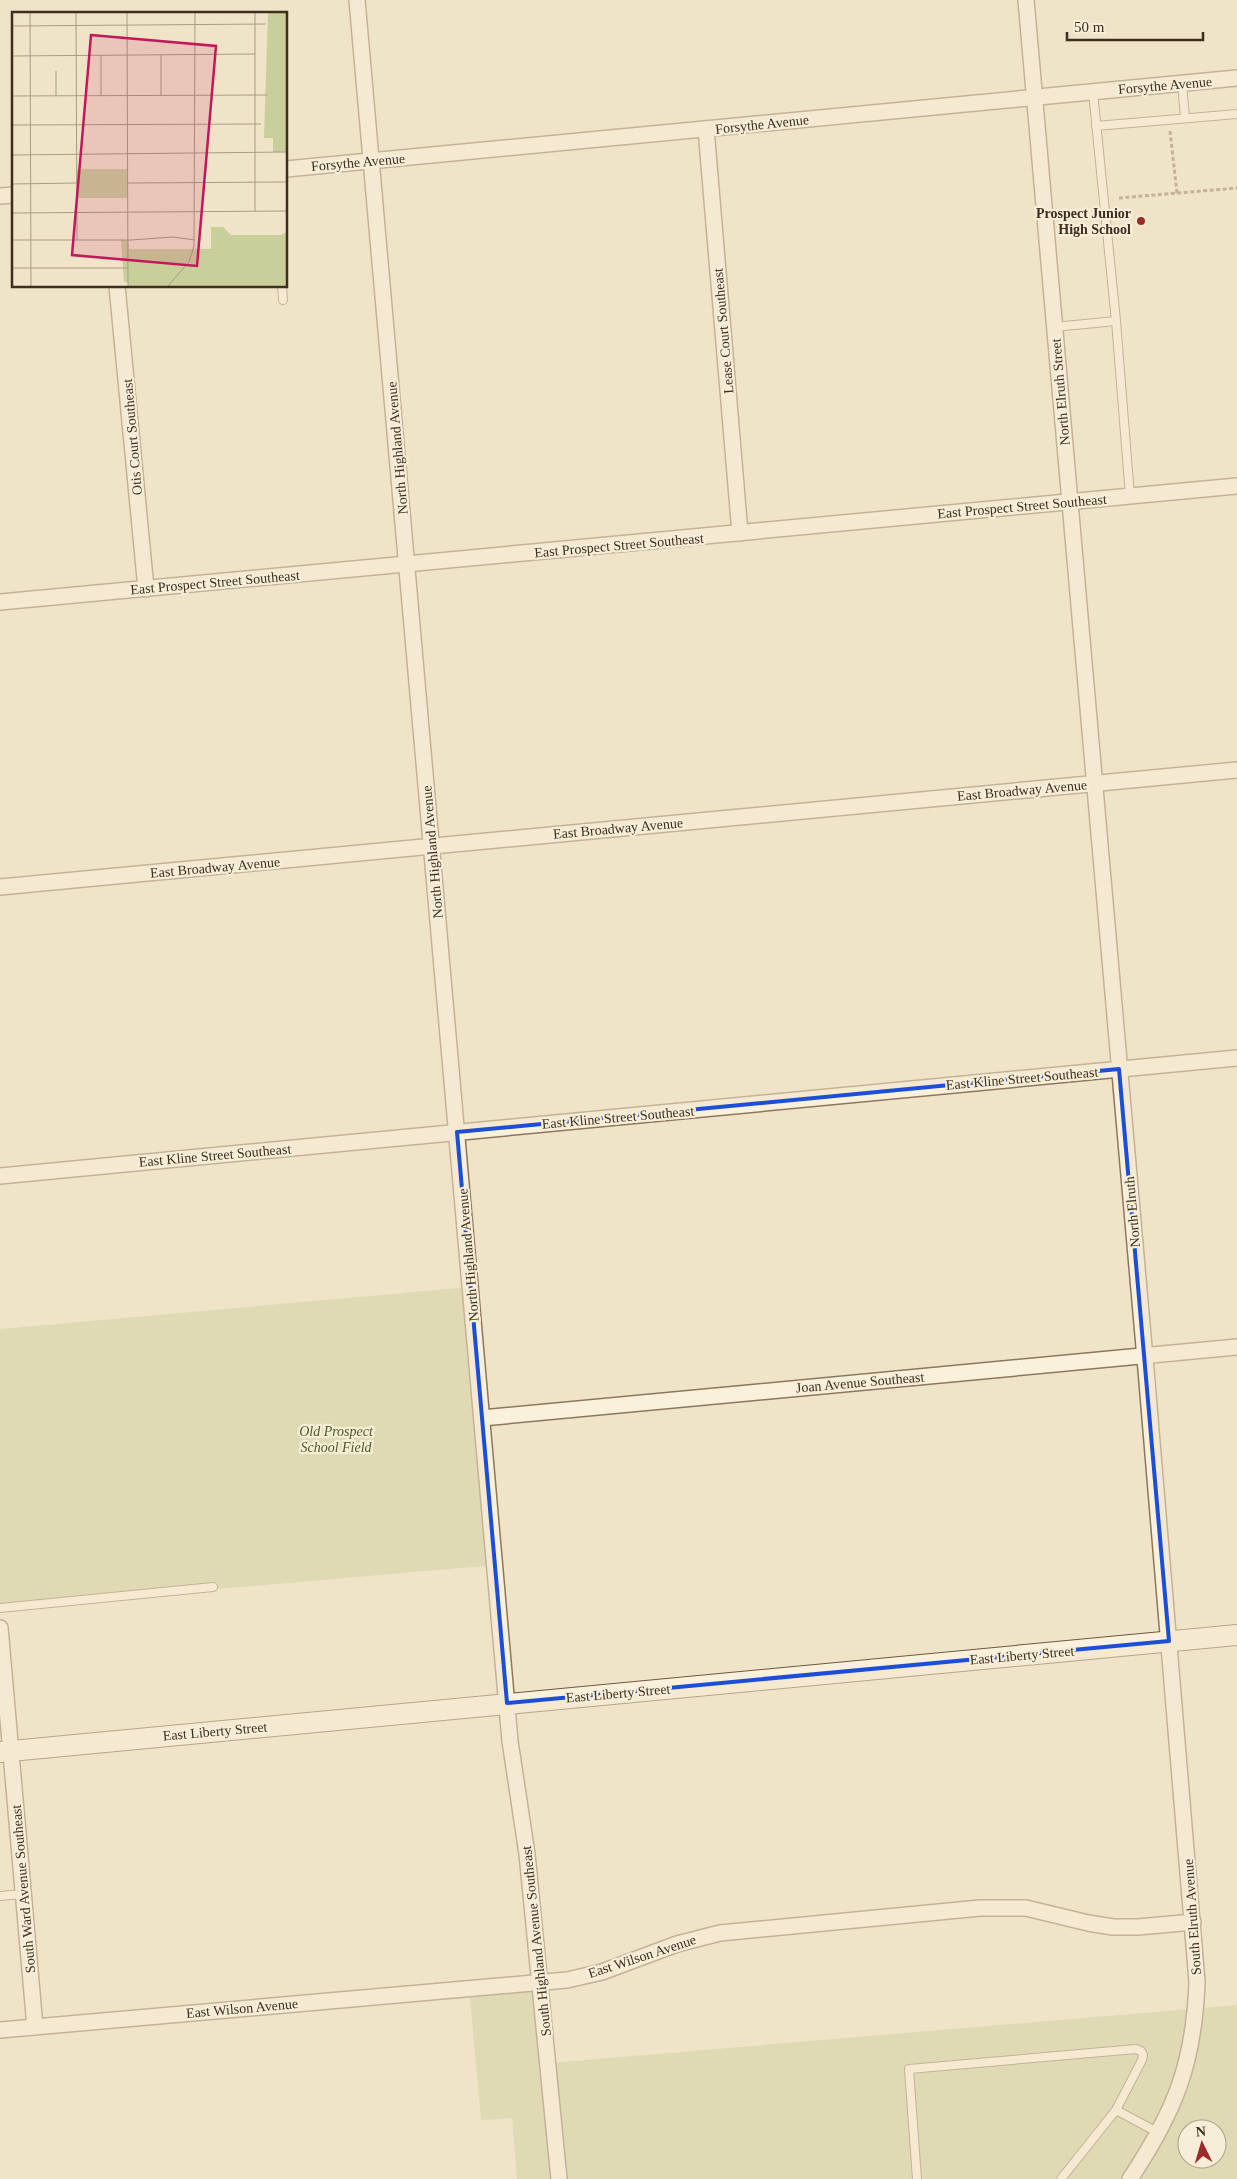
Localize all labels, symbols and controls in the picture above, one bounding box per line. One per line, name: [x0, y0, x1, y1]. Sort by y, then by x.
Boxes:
scale bar: [1067, 10, 1203, 42]
inset map: [12, 12, 288, 288]
text: 50 m: [1074, 19, 1105, 35]
street label: Forsythe Avenue: [1117, 74, 1213, 97]
street label: Forsythe Avenue: [714, 112, 810, 137]
street label: Forsythe Avenue: [310, 151, 406, 174]
place label: Prospect Junior High School: [1036, 206, 1131, 237]
marker: Prospect Junior High School: [1135, 215, 1147, 227]
street label: Lease Court Southeast: [711, 267, 736, 394]
street label: North Elruth Street: [1048, 338, 1073, 446]
street label: Otis Court Southeast: [120, 378, 145, 496]
street label: North Highland Avenue: [384, 381, 411, 515]
street label: East Prospect Street Southeast: [937, 492, 1107, 521]
street label: East Prospect Street Southeast: [534, 531, 704, 560]
street label: East Prospect Street Southeast: [130, 568, 300, 597]
street label: East Broadway Avenue: [956, 777, 1088, 804]
street label: North Highland Avenue: [419, 785, 446, 919]
street label: East Broadway Avenue: [552, 815, 684, 842]
street label: East Broadway Avenue: [149, 854, 281, 881]
street label: East Kline Street Southeast: [945, 1064, 1099, 1093]
street label: East Kline Street Southeast: [541, 1103, 695, 1132]
street label: East Kline Street Southeast: [138, 1141, 292, 1170]
street label: North Elruth: [1122, 1176, 1143, 1248]
street label: North Highland Avenue: [455, 1188, 482, 1322]
street label: Joan Avenue Southeast: [795, 1369, 925, 1396]
park label: Old Prospect School Field: [299, 1424, 374, 1455]
street label: East Liberty Street: [969, 1643, 1075, 1668]
street label: East Liberty Street: [565, 1681, 671, 1706]
street label: East Liberty Street: [162, 1719, 268, 1744]
street label: South Ward Avenue Southeast: [9, 1804, 38, 1974]
street label: South Highland Avenue Southeast: [519, 1845, 554, 2037]
street label: South Elruth Avenue: [1181, 1858, 1204, 1976]
street label: East Wilson Avenue: [586, 1932, 698, 1981]
street label: East Wilson Avenue: [185, 1996, 299, 2021]
north arrow: [1177, 2119, 1227, 2169]
text: N: [1195, 2124, 1207, 2139]

